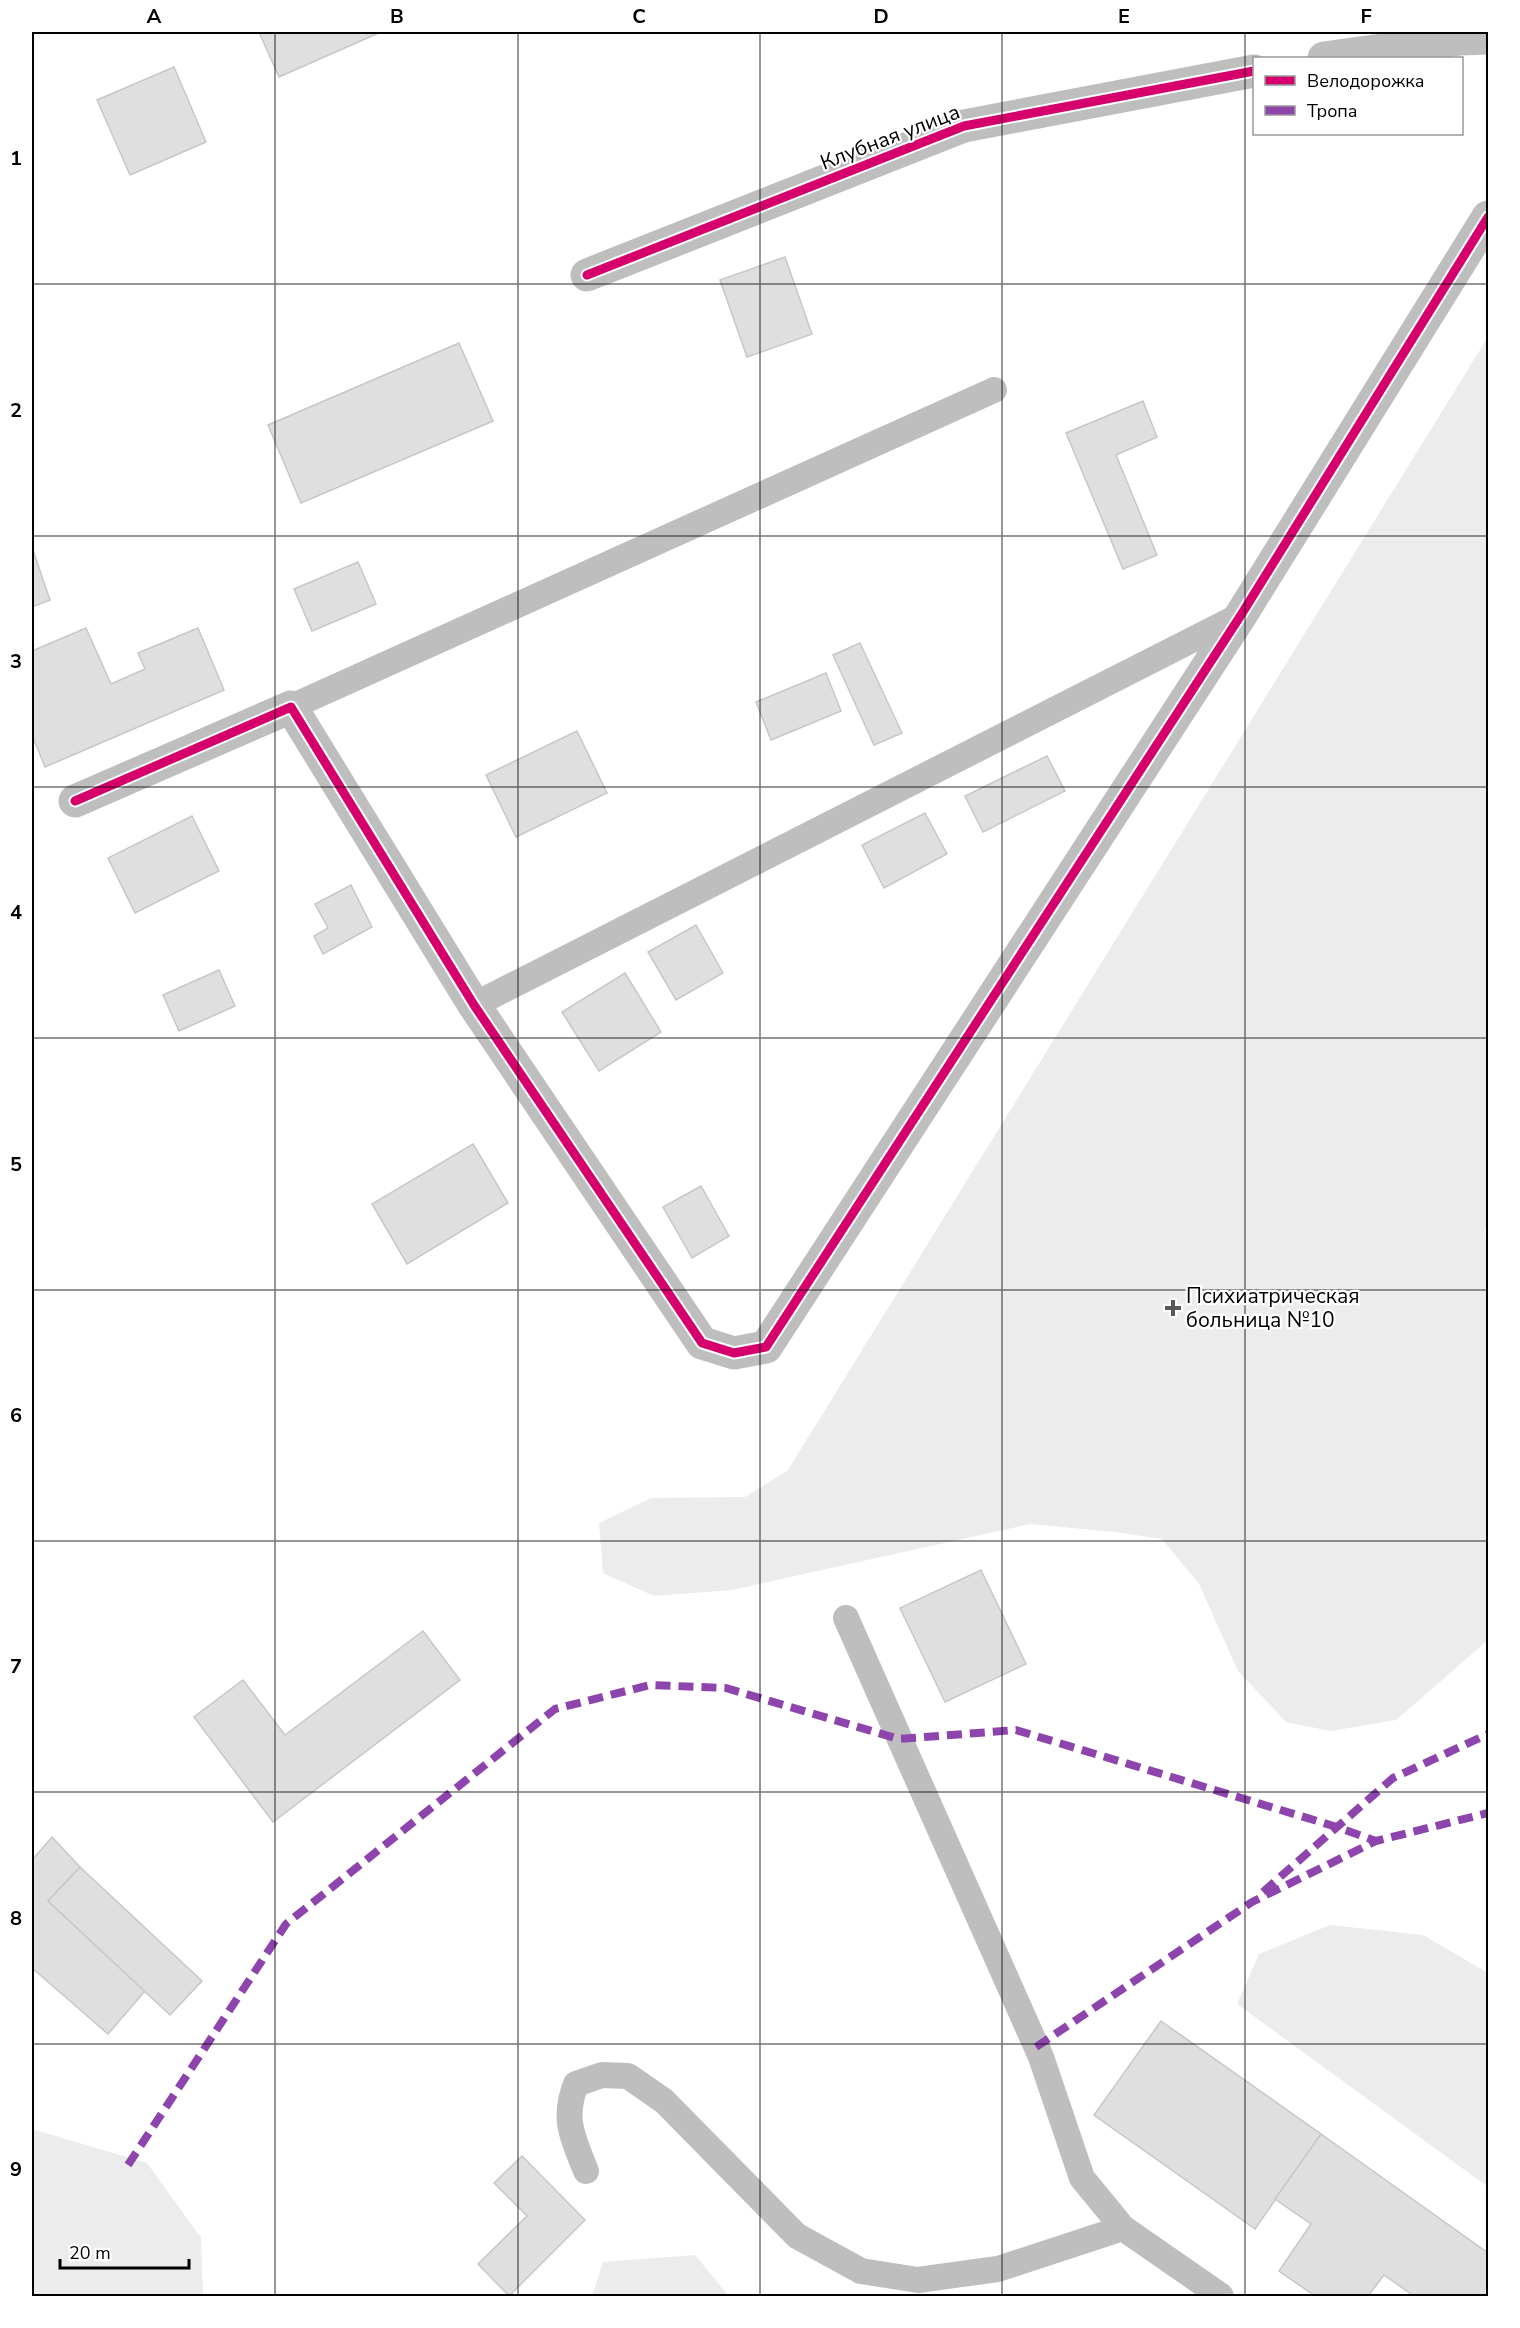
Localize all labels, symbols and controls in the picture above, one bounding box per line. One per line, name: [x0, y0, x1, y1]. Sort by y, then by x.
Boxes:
text: A: [147, 3, 162, 30]
text: B: [390, 3, 404, 30]
text: C: [632, 3, 646, 30]
text: D: [873, 3, 889, 30]
text: E: [1118, 3, 1130, 30]
text: F: [1360, 3, 1372, 30]
legend: [1253, 57, 1463, 135]
text: Велодорожка: [1307, 69, 1424, 93]
street label: Клубная улица: [816, 98, 964, 176]
text: Тропа: [1307, 99, 1358, 123]
text: 1: [10, 145, 22, 172]
text: 2: [10, 397, 22, 424]
text: 3: [10, 648, 22, 675]
text: 4: [10, 899, 22, 926]
text: 5: [10, 1151, 22, 1178]
place label: Психиатрическая больница №10: [1186, 1282, 1360, 1334]
marker: Психиатрическая больница №10: [1164, 1299, 1182, 1317]
text: 6: [10, 1402, 22, 1429]
text: 7: [10, 1653, 22, 1680]
text: 8: [10, 1905, 22, 1932]
text: 9: [10, 2156, 22, 2183]
scale bar: [60, 2232, 189, 2270]
text: 20 m: [69, 2241, 111, 2265]

